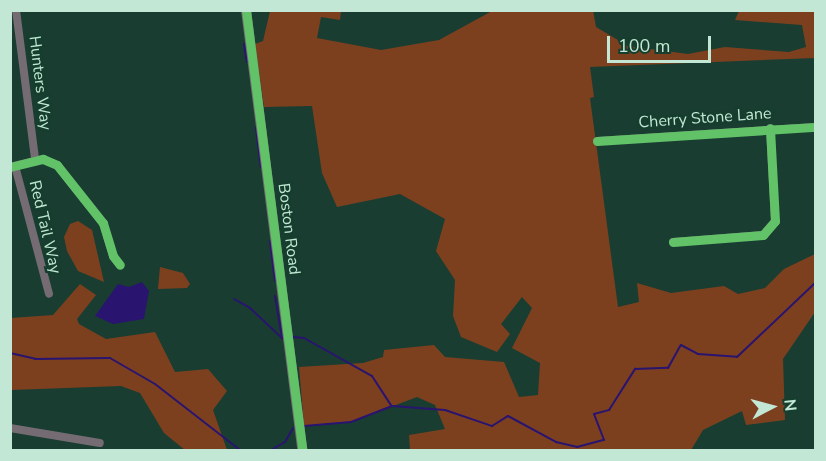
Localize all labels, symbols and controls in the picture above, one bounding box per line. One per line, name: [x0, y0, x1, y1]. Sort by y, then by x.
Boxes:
scale bar: [610, 24, 714, 62]
text: 100 m: [618, 34, 670, 58]
street label: Hunters Way: [25, 35, 55, 131]
street label: Cherry Stone Lane: [638, 104, 772, 132]
street label: Red Tail Way: [25, 178, 65, 276]
street label: Boston Road: [274, 182, 304, 276]
north arrow: [742, 377, 802, 437]
text: N: [778, 398, 801, 412]

